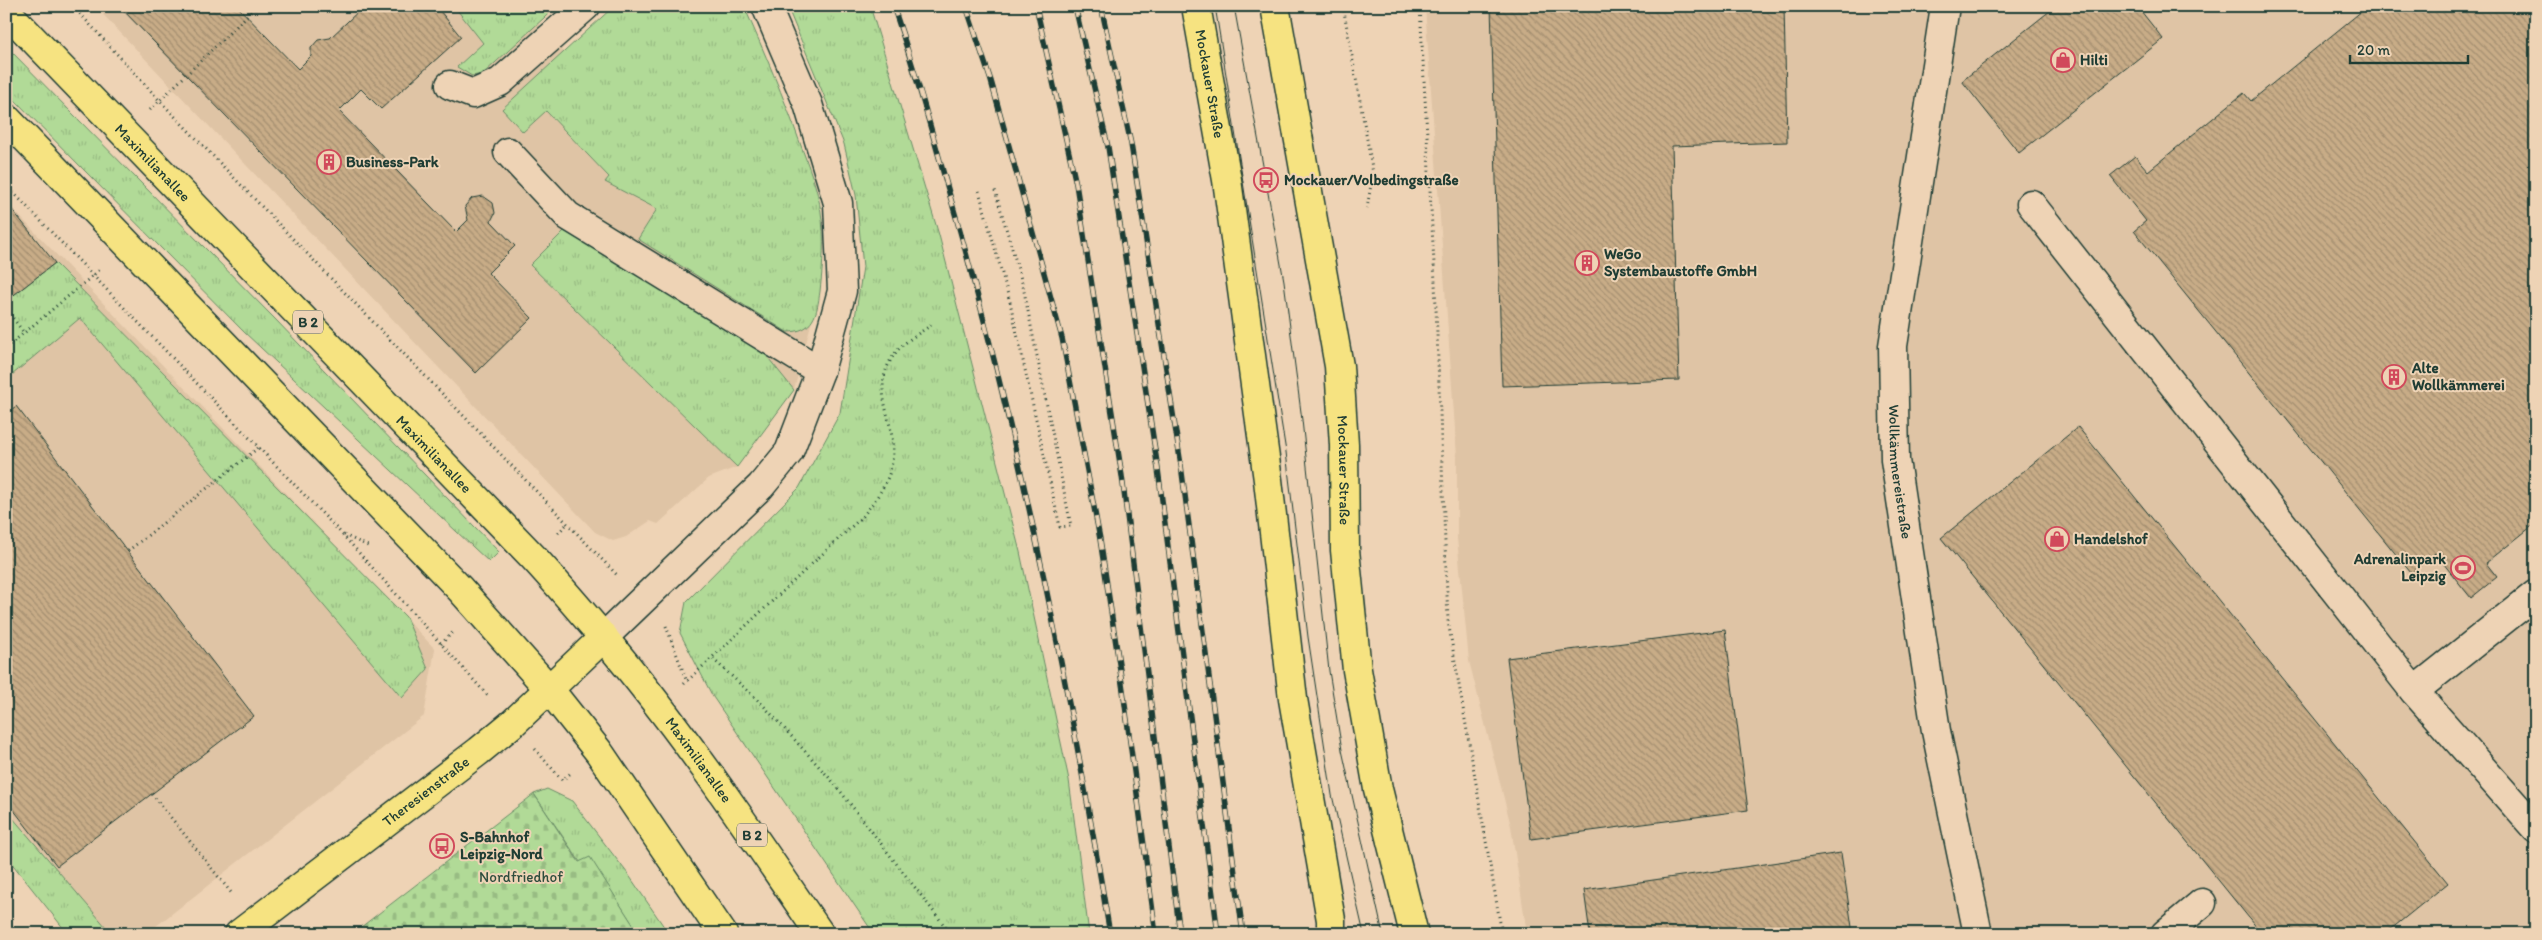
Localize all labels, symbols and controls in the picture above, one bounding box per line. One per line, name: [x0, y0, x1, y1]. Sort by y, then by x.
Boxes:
street label: Mockauer Straße: [1191, 28, 1228, 140]
scale bar: [2350, 32, 2467, 64]
text: 20 m: [2357, 41, 2391, 59]
shop icon: Hilti: [2050, 47, 2076, 73]
place label: Hilti: [2080, 51, 2108, 69]
street label: Maximilianallee: [111, 120, 194, 206]
building icon: Business-Park: [316, 149, 342, 175]
place label: Business-Park: [346, 153, 439, 171]
bus stop icon: Mockauer/Volbedingstraße: [1253, 167, 1279, 193]
place label: Mockauer/Volbedingstraße: [1284, 171, 1459, 190]
place label: WeGo Systembaustoffe GmbH: [1604, 245, 1757, 281]
building icon: WeGo Systembaustoffe GmbH: [1574, 250, 1600, 276]
road number: B 2: [293, 311, 323, 334]
place label: Alte Wollkämmerei: [2411, 359, 2505, 394]
building icon: Alte Wollkämmerei: [2381, 364, 2407, 390]
street label: Wollkämmereistraße: [1885, 404, 1916, 540]
street label: Maximilianallee: [392, 412, 475, 497]
street label: Mockauer Straße: [1333, 415, 1354, 525]
shop icon: Handelshof: [2044, 526, 2070, 552]
place label: Handelshof: [2074, 530, 2148, 548]
place label: Adrenalinpark Leipzig: [2353, 550, 2446, 586]
sports icon: Adrenalinpark Leipzig: [2450, 555, 2476, 581]
street label: Maximilianallee: [661, 714, 736, 806]
street label: Theresienstraße: [379, 753, 473, 830]
road number: B 2: [737, 824, 767, 846]
place label: S-Bahnhof Leipzig-Nord: [460, 828, 544, 864]
bus stop icon: S-Bahnhof Leipzig-Nord: [429, 833, 455, 859]
park label: Nordfriedhof: [479, 868, 563, 886]

